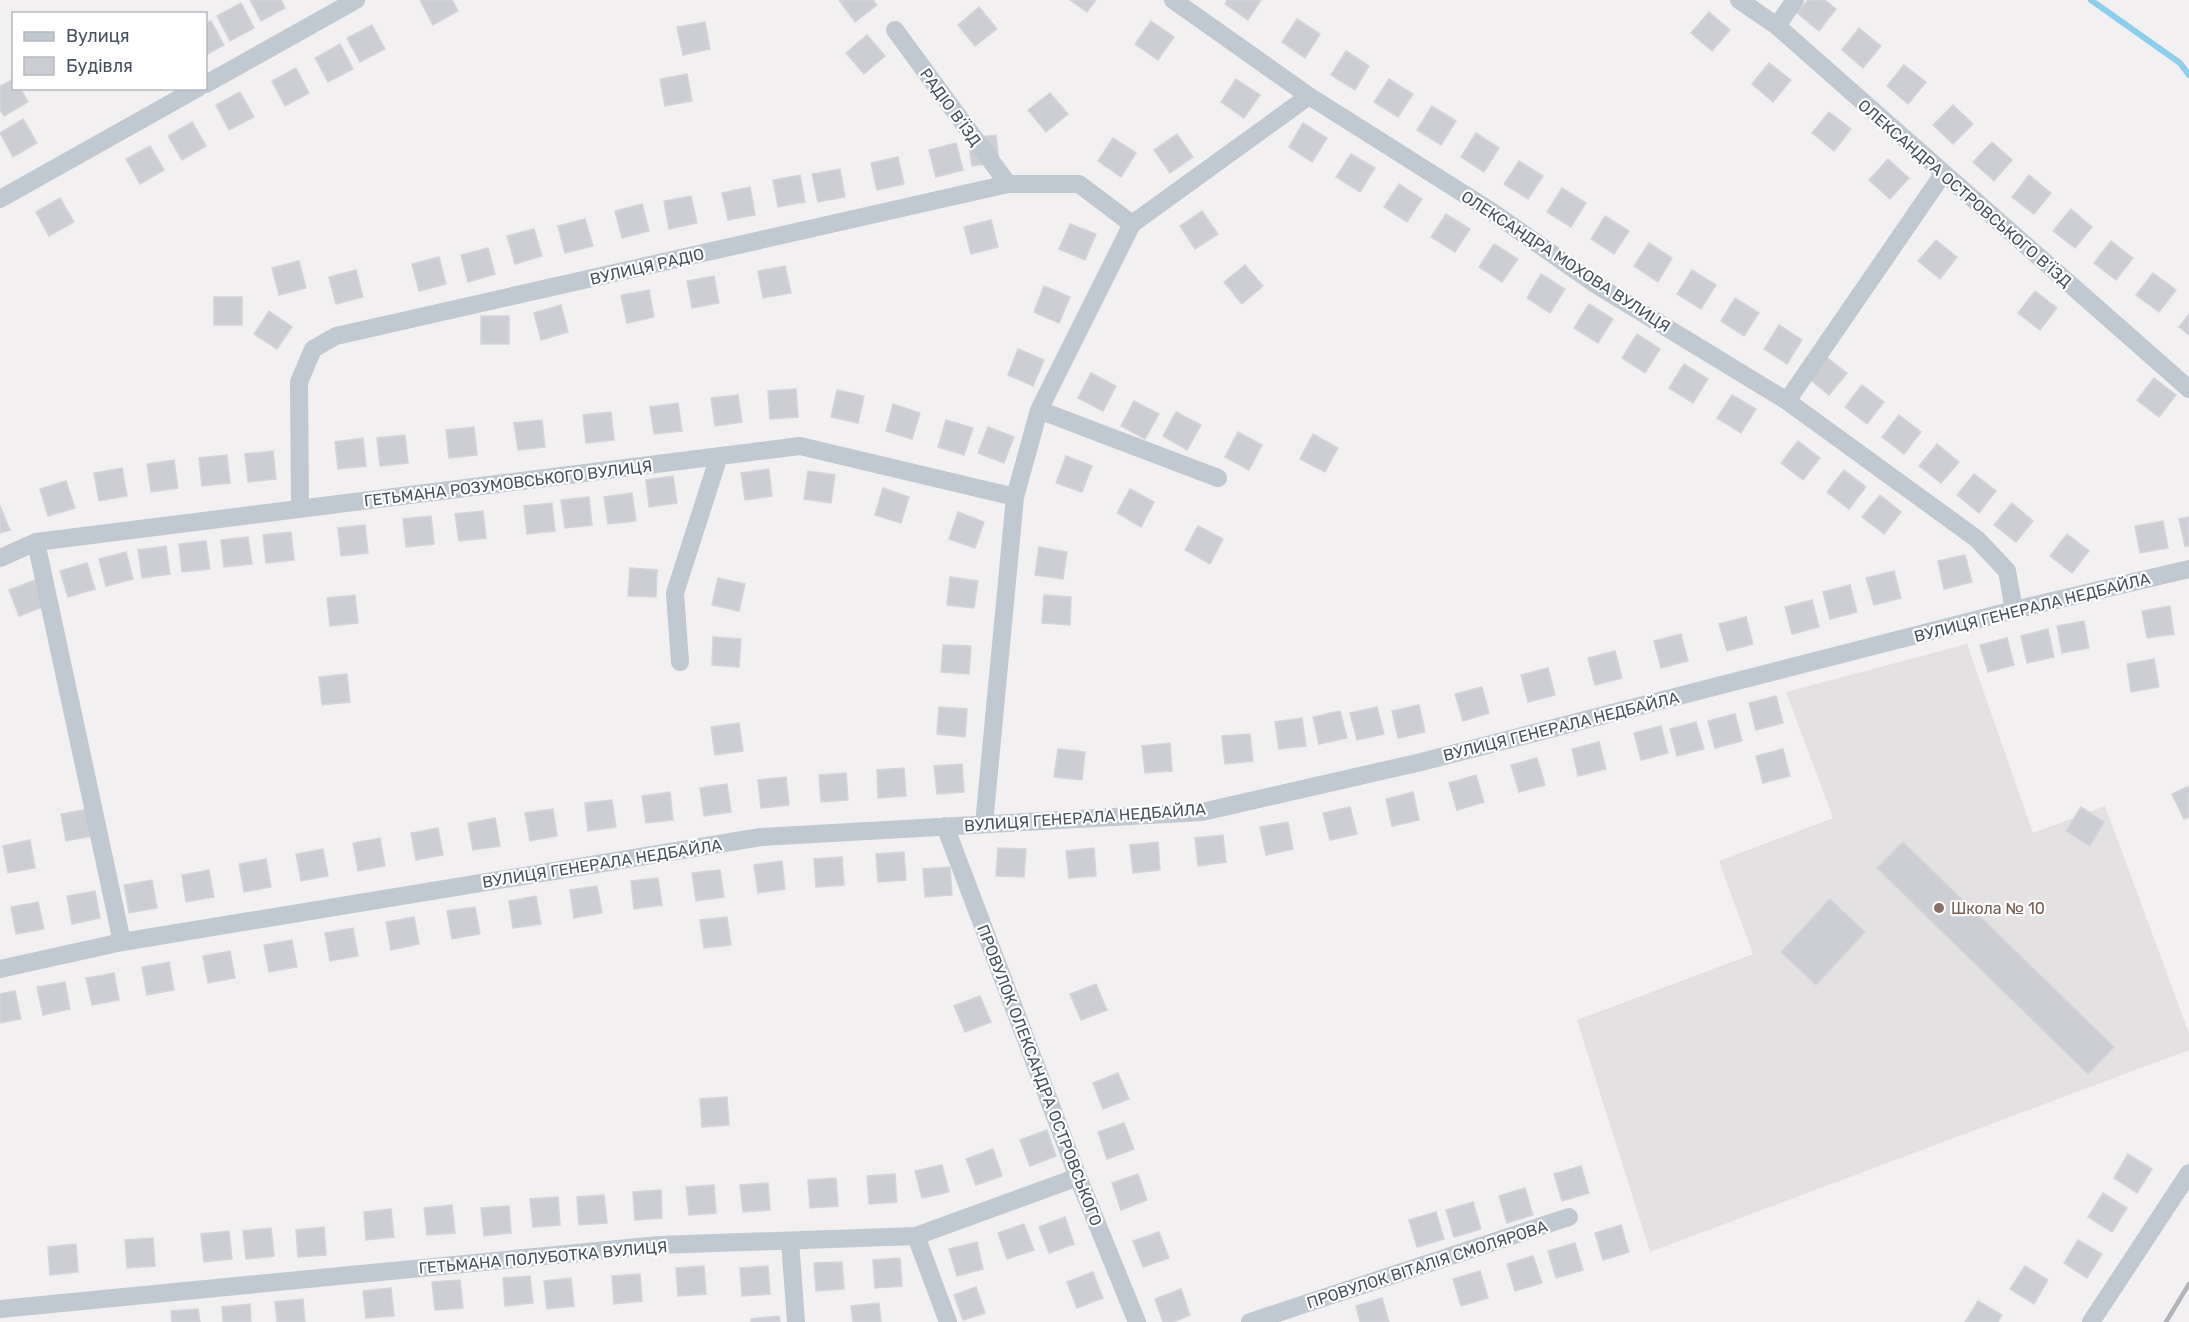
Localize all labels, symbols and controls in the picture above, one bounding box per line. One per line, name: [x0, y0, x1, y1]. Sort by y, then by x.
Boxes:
legend: [12, 12, 207, 90]
text: Вулиця: [66, 25, 130, 47]
text: Будівля: [66, 55, 133, 77]
street label: РАДІО В’ЇЗД: [916, 65, 985, 150]
street label: ОЛЕКСАНДРА ОСТРОВСЬКОГО В’ЇЗД: [1854, 95, 2075, 291]
street label: ОЛЕКСАНДРА МОХОВА ВУЛИЦЯ: [1458, 187, 1674, 336]
street label: ВУЛИЦЯ РАДІО: [588, 244, 706, 289]
street label: ГЕТЬМАНА РОЗУМОВСЬКОГО ВУЛИЦЯ: [363, 456, 653, 511]
street label: ВУЛИЦЯ ГЕНЕРАЛА НЕДБАЙЛА: [1912, 569, 2152, 646]
street label: ВУЛИЦЯ ГЕНЕРАЛА НЕДБАЙЛА: [1441, 688, 1681, 765]
street label: ВУЛИЦЯ ГЕНЕРАЛА НЕДБАЙЛА: [963, 800, 1207, 835]
street label: ВУЛИЦЯ ГЕНЕРАЛА НЕДБАЙЛА: [481, 835, 724, 892]
place label: Школа № 10: [1951, 899, 2045, 918]
marker: Школа № 10: [1932, 901, 1946, 915]
street label: ПРОВУЛОК ОЛЕКСАНДРА ОСТРОВСЬКОГО: [973, 922, 1106, 1228]
street label: ПРОВУЛОК ВІТАЛІЯ СМОЛЯРОВА: [1304, 1216, 1550, 1312]
street label: ГЕТЬМАНА ПОЛУБОТКА ВУЛИЦЯ: [418, 1237, 668, 1278]

